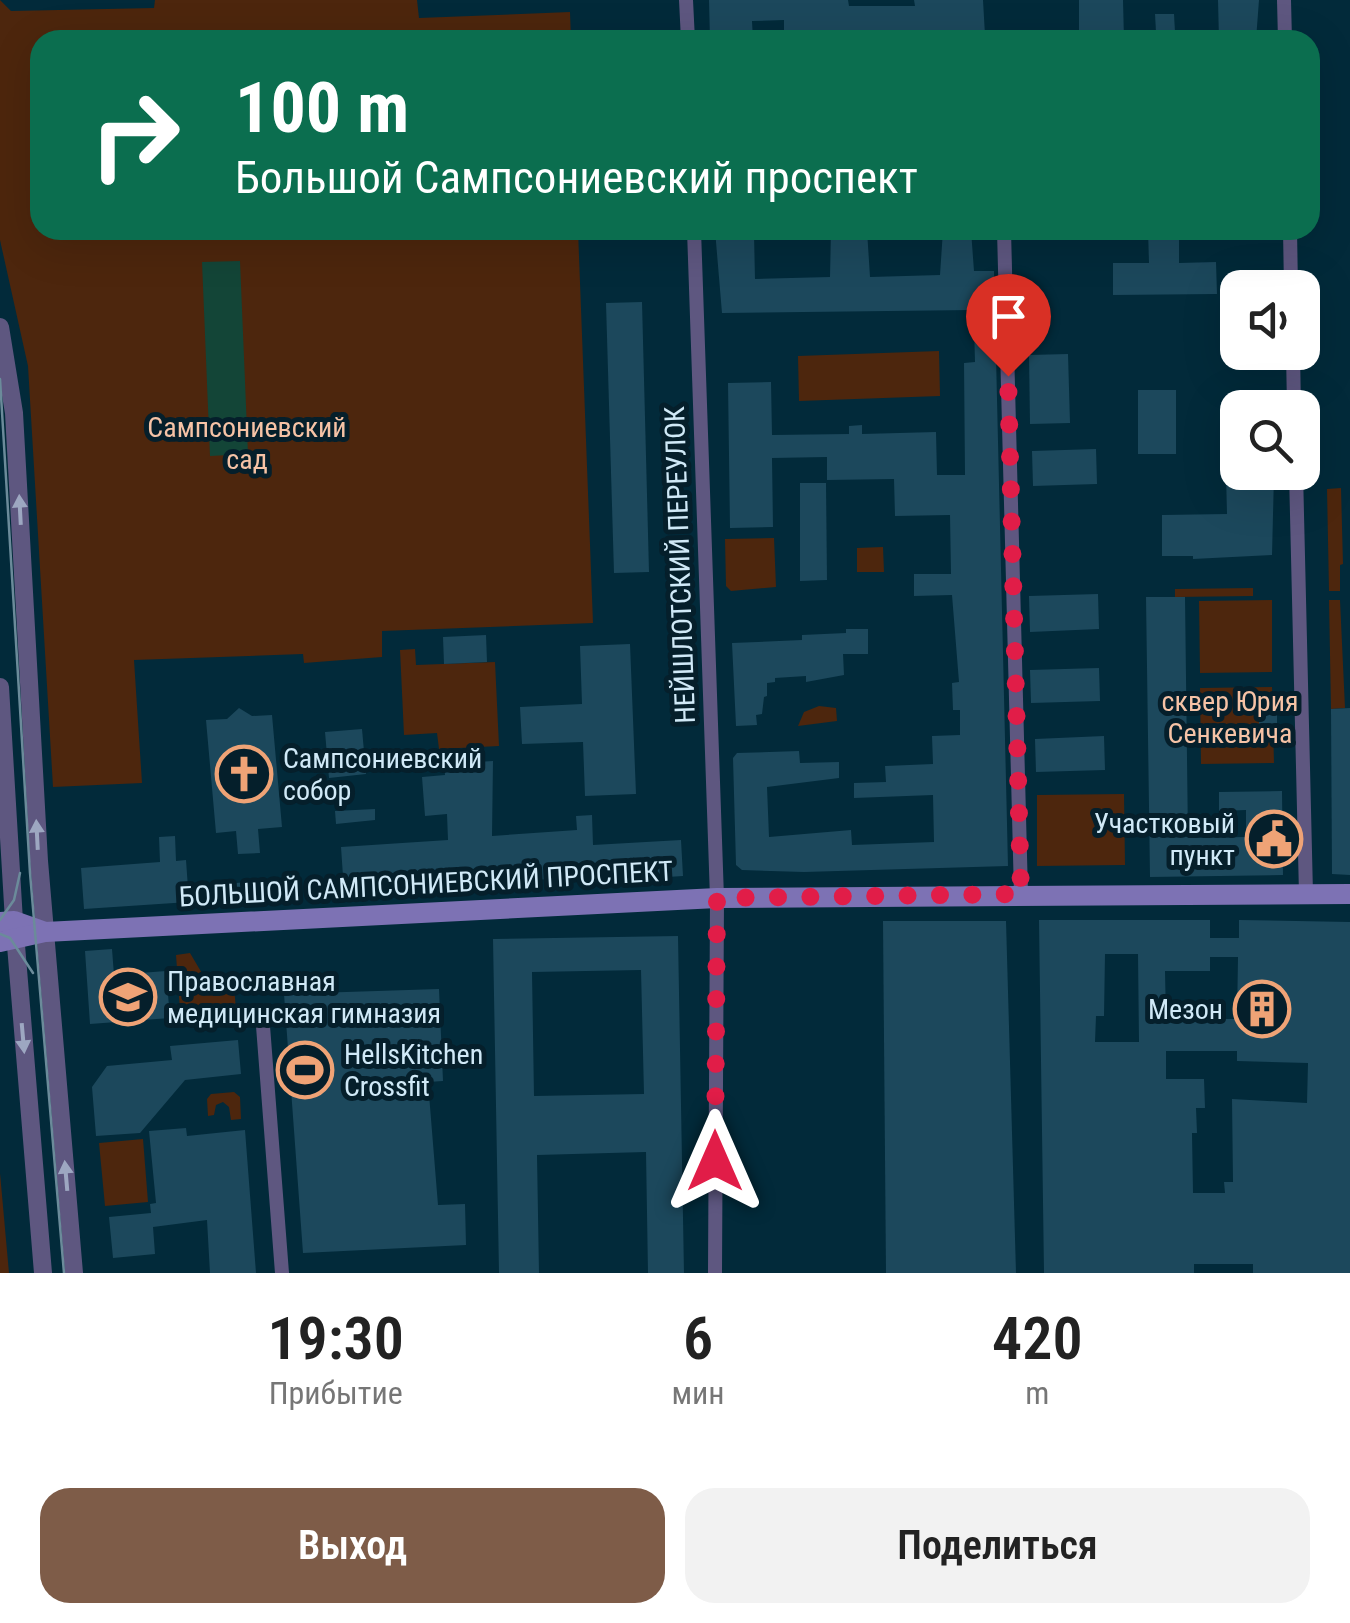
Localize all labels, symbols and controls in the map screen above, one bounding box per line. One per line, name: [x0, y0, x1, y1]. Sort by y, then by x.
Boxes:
text: 100 m: [235, 67, 409, 149]
icon: right: [70, 70, 200, 200]
text: Большой Сампсониевский проспект: [235, 151, 918, 204]
map controls: [1220, 270, 1320, 490]
button: sound: [1220, 270, 1320, 370]
pin: [966, 274, 1051, 377]
icon: arrive: [981, 289, 1036, 344]
button: search: [1220, 390, 1320, 490]
street label: НЕЙШЛОТСКИЙ ПЕРЕУЛОК: [658, 406, 702, 724]
park label: Сампсониевский сад: [147, 411, 347, 476]
one-way arrow: [12, 494, 28, 525]
park label: сквер Юрия Сенкевича: [1162, 685, 1298, 750]
place label: Сампсониевский собор: [283, 742, 482, 807]
church icon: Сампсониевский собор: [214, 744, 274, 804]
place label: Участковый пункт: [1094, 807, 1235, 872]
public building icon: Участковый пункт: [1244, 809, 1304, 869]
one-way arrow: [29, 818, 45, 850]
street label: БОЛЬШОЙ САМПСОНИЕВСКИЙ ПРОСПЕКТ: [178, 855, 674, 913]
place label: Православная медицинская гимназия: [167, 965, 441, 1030]
school or university icon: Православная медицинская гимназия: [98, 967, 158, 1027]
building icon: Мезон: [1232, 979, 1292, 1039]
place label: Мезон: [1148, 993, 1223, 1026]
one-way arrow: [15, 1023, 31, 1055]
place label: HellsKitchen Crossfit: [344, 1038, 483, 1103]
sports icon: HellsKitchen Crossfit: [275, 1040, 335, 1100]
position arrow: [663, 1109, 767, 1213]
one-way arrow: [57, 1159, 73, 1191]
text: 19:30: [267, 1303, 404, 1374]
text: 6: [683, 1303, 713, 1374]
text: 420: [992, 1303, 1083, 1374]
text: Прибытие: [269, 1374, 403, 1412]
text: мин: [671, 1374, 725, 1412]
text: m: [1025, 1374, 1049, 1412]
button: Выход: [40, 1488, 665, 1603]
button: Поделиться: [685, 1488, 1310, 1603]

